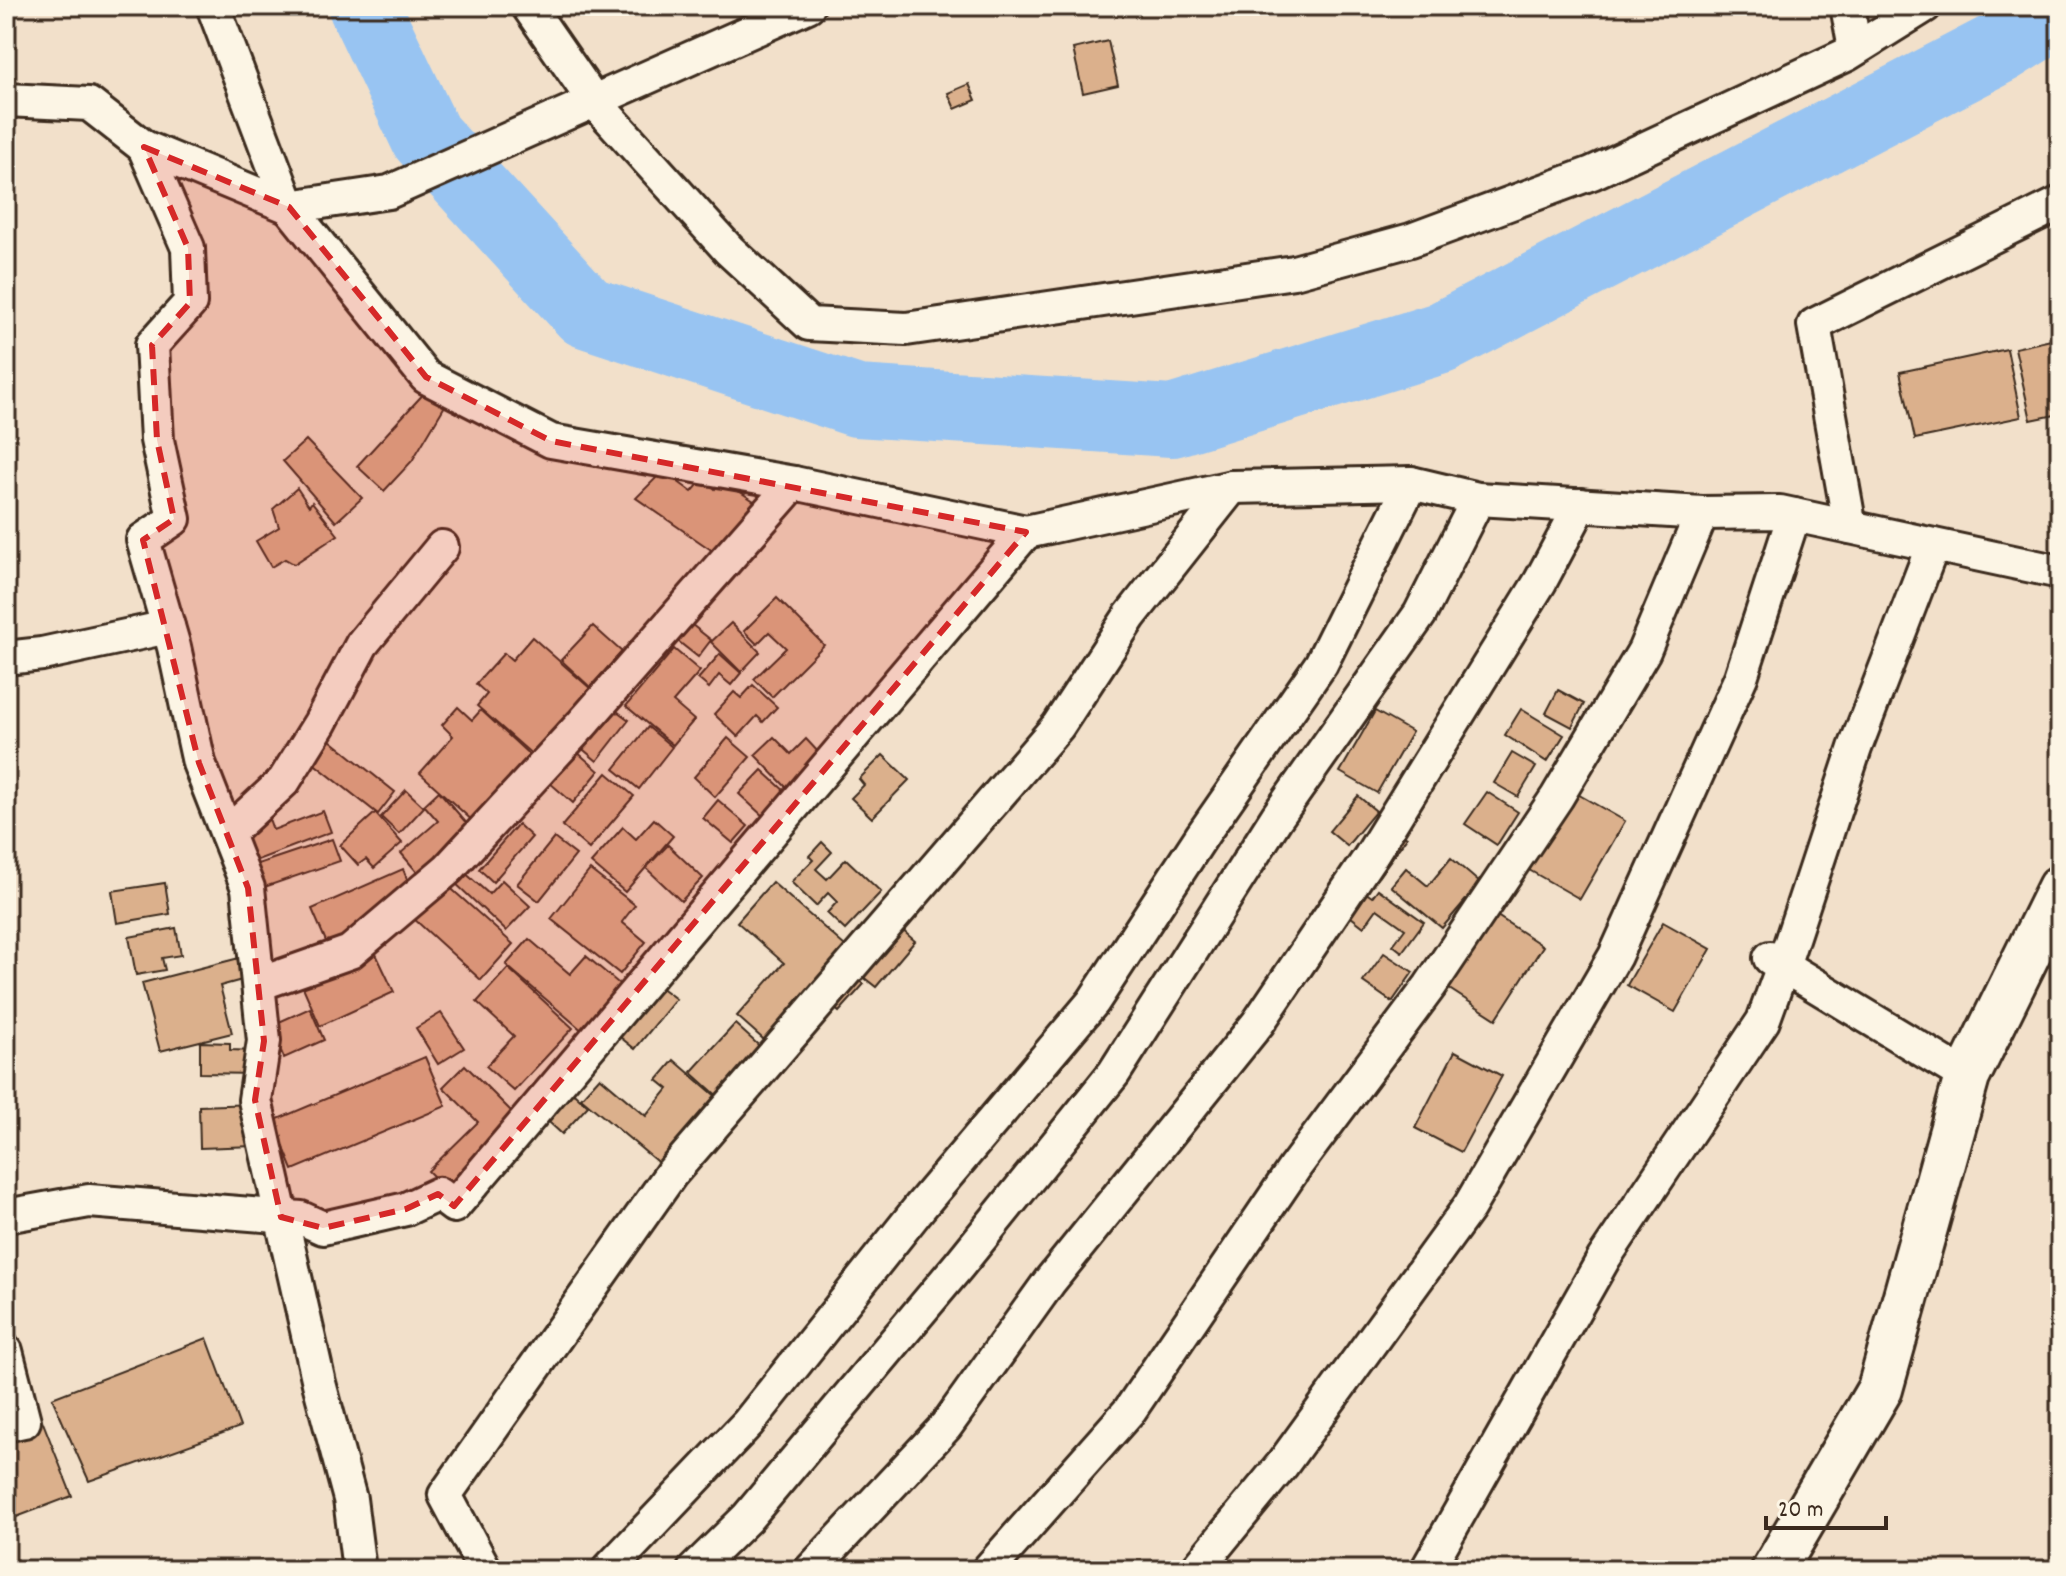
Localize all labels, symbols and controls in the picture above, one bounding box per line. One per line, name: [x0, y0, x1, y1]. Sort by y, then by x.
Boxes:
scale bar: [1766, 1480, 1886, 1530]
text: 20 m: [1778, 1494, 1824, 1528]

